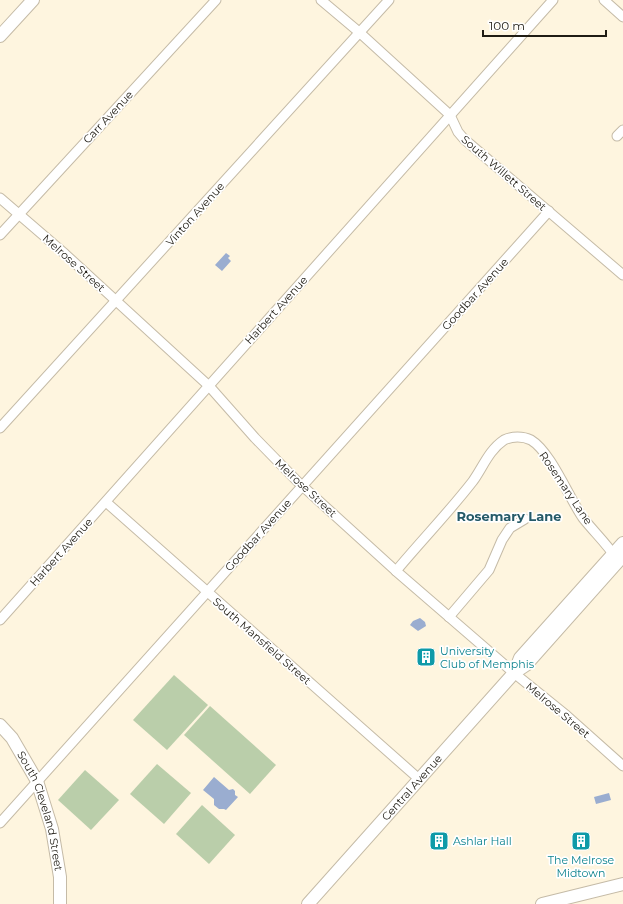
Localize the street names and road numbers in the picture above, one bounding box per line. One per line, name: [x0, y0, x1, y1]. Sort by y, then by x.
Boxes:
street label: Carr Avenue: [80, 87, 136, 146]
street label: South Willett Street: [459, 132, 550, 214]
street label: Vinton Avenue: [163, 179, 227, 249]
street label: Melrose Street: [40, 231, 109, 295]
street label: Goodbar Avenue: [439, 255, 511, 333]
street label: Harbert Avenue: [242, 273, 311, 347]
street label: Rosemary Lane: [536, 449, 596, 528]
street label: Melrose Street: [272, 456, 340, 521]
street label: Goodbar Avenue: [222, 496, 294, 574]
street label: Harbert Avenue: [27, 515, 96, 589]
street label: South Mansfield Street: [210, 595, 314, 688]
street label: Melrose Street: [523, 679, 593, 741]
street label: South Cleveland Street: [14, 748, 66, 872]
street label: Central Avenue: [379, 751, 445, 824]

